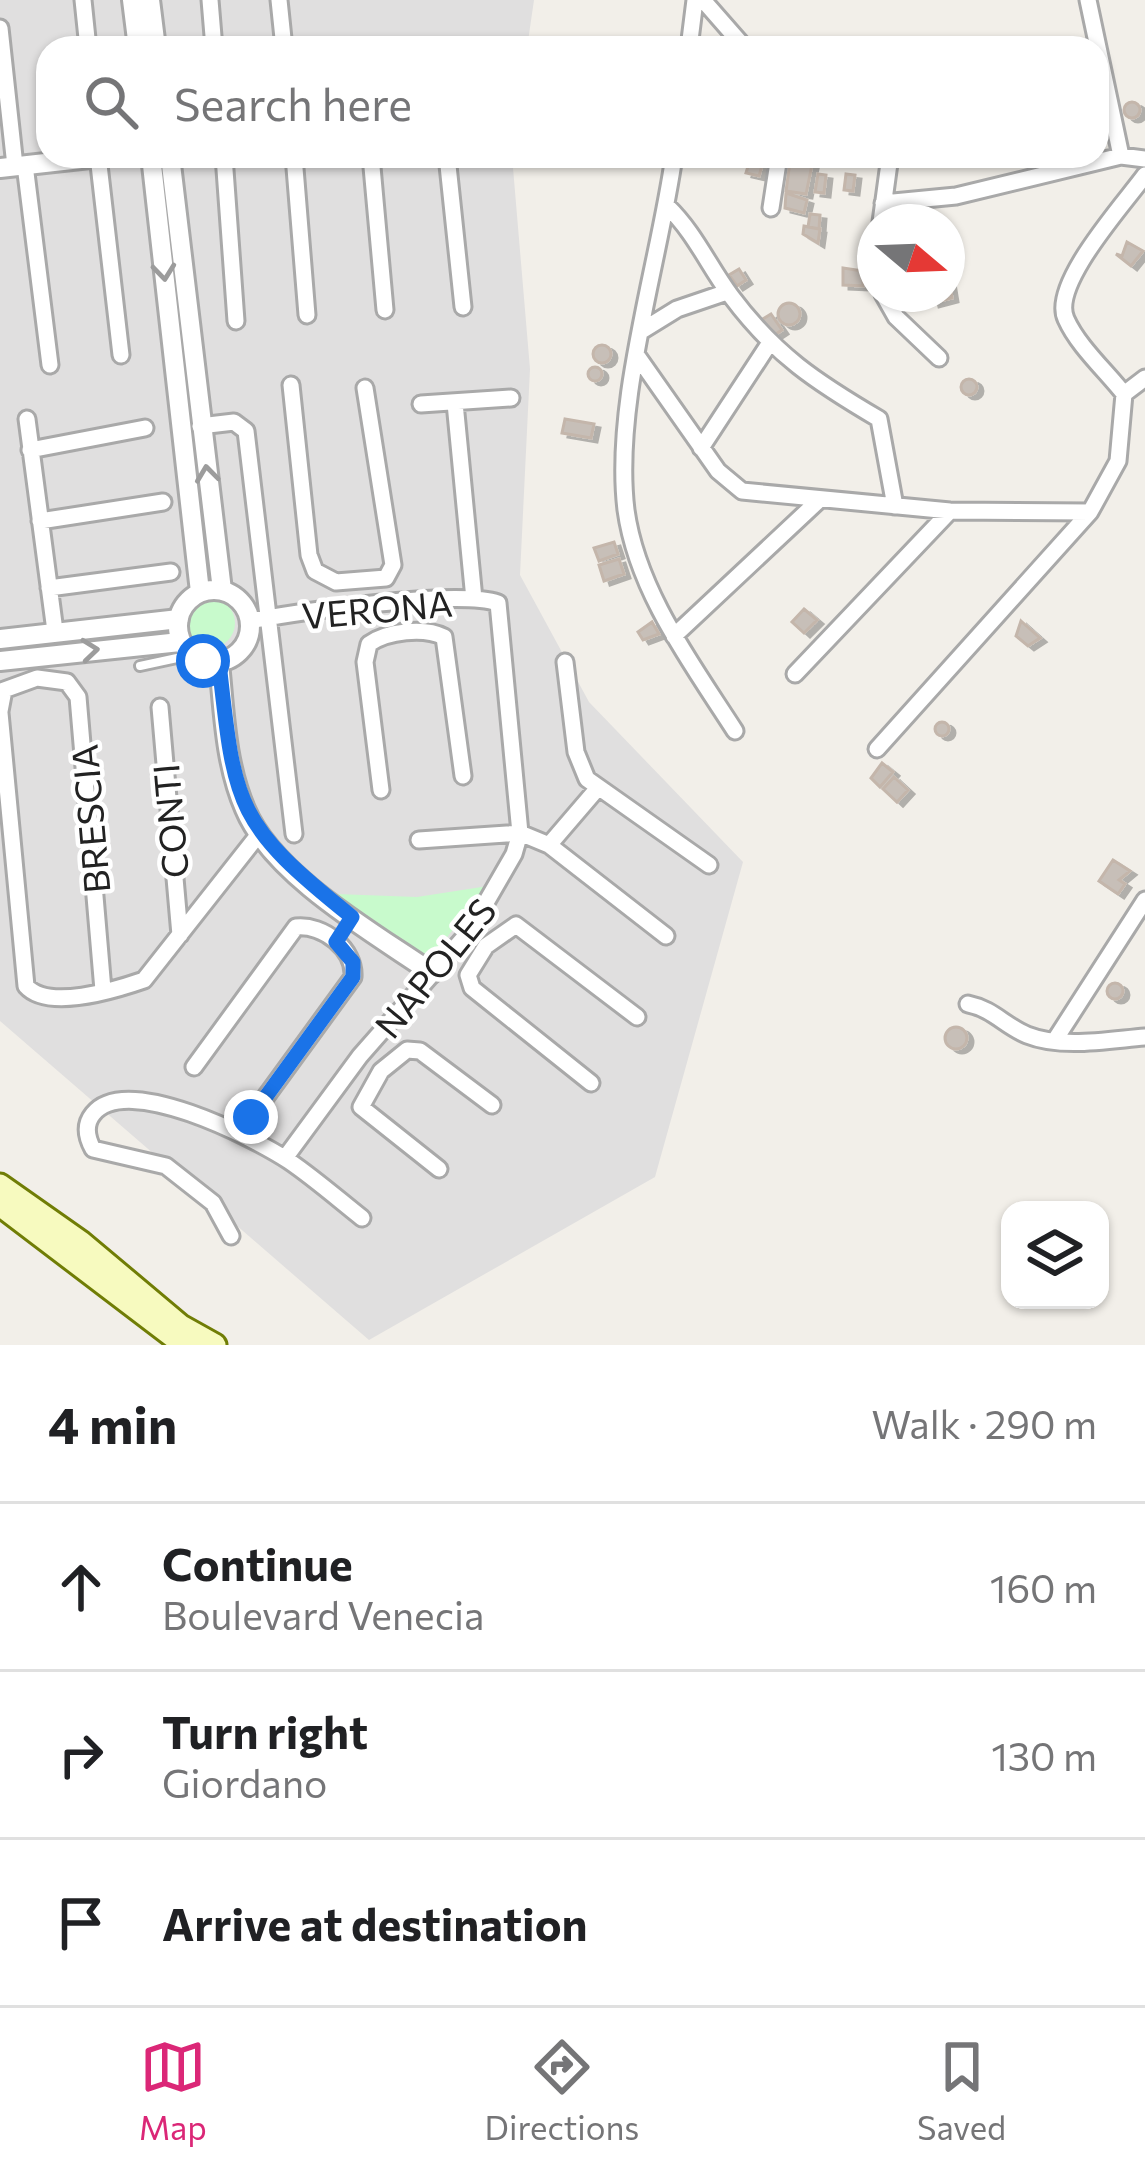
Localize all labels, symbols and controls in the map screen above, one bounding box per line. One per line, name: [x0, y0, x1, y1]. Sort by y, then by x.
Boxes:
search box: [36, 36, 1109, 168]
icon: search: [78, 69, 144, 135]
text: Search here: [174, 75, 412, 130]
north arrow: [857, 204, 965, 312]
one-way arrow: [150, 262, 176, 282]
one-way arrow: [194, 465, 220, 484]
street label: VERONA: [300, 580, 454, 636]
route start: [176, 634, 230, 688]
one-way arrow: [80, 638, 100, 664]
street label: BRESCIA: [61, 743, 117, 895]
street label: CONTI: [142, 762, 196, 880]
street label: NAPOLES: [364, 888, 504, 1046]
route end: [224, 1090, 278, 1144]
map controls: [1001, 1201, 1109, 1309]
button: layers: [1001, 1201, 1109, 1309]
text: 4 min: [48, 1392, 177, 1455]
text: Walk · 290 m: [872, 1399, 1097, 1447]
text: Continue: [162, 1535, 353, 1590]
icon: ahead: [48, 1554, 114, 1620]
text: 160 m: [990, 1563, 1097, 1611]
text: Boulevard Venecia: [162, 1590, 484, 1638]
text: Turn right: [162, 1703, 368, 1758]
icon: right: [48, 1722, 114, 1788]
text: 130 m: [991, 1731, 1097, 1779]
text: Giordano: [162, 1758, 327, 1806]
icon: arrive: [48, 1890, 114, 1956]
text: Arrive at destination: [162, 1895, 588, 1950]
tab: Map: [139, 2034, 207, 2147]
tab: Directions: [485, 2034, 639, 2147]
tab: Saved: [917, 2034, 1006, 2147]

